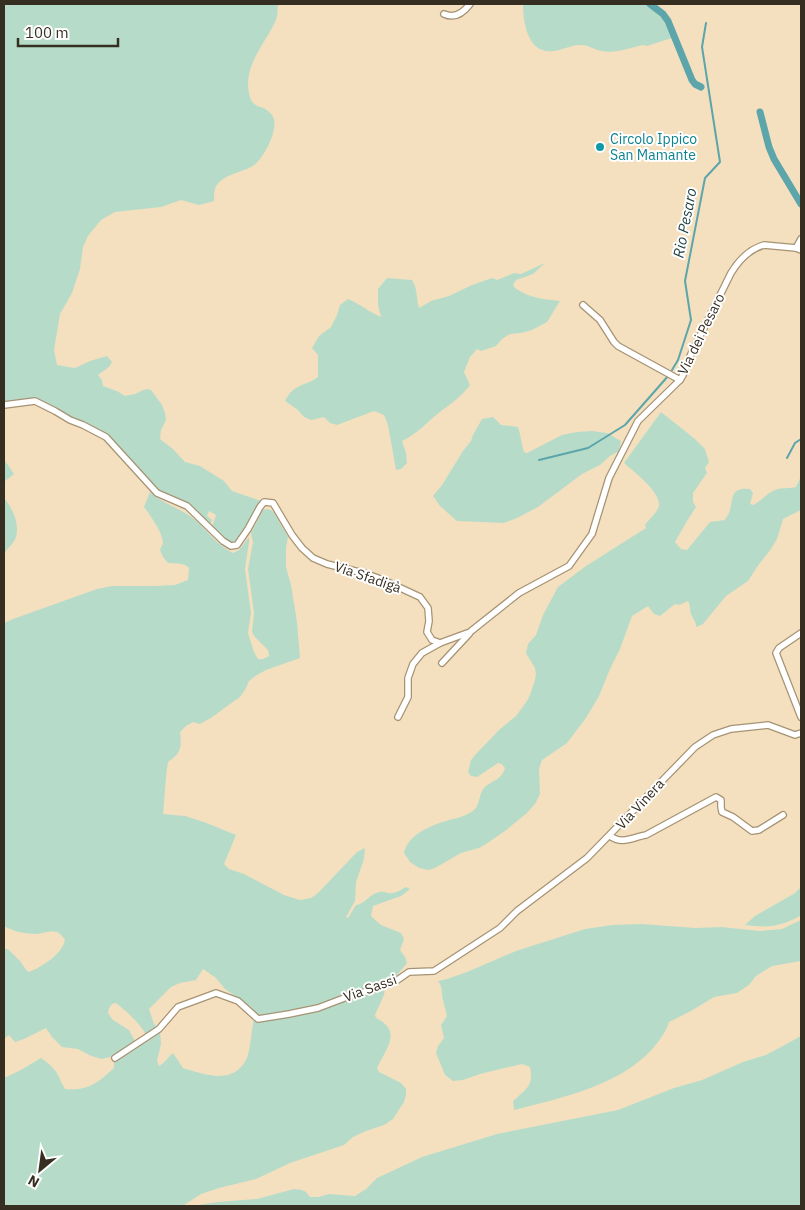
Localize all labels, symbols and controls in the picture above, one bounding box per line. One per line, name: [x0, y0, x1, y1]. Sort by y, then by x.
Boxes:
scale bar: [18, 15, 118, 47]
text: 100 m: [25, 23, 69, 42]
place label: Circolo Ippico San Mamante: [610, 130, 697, 164]
marker: Circolo Ippico San Mamante: [594, 141, 606, 153]
water label: Rio Pesaro: [668, 186, 701, 259]
street label: Via dei Pesaro: [674, 290, 729, 378]
street label: Via Sfadigà: [332, 557, 404, 597]
street label: Via Vinera: [612, 774, 668, 833]
street label: Via Sassi: [341, 970, 399, 1006]
north arrow: [15, 1145, 65, 1195]
text: N: [25, 1171, 42, 1192]

